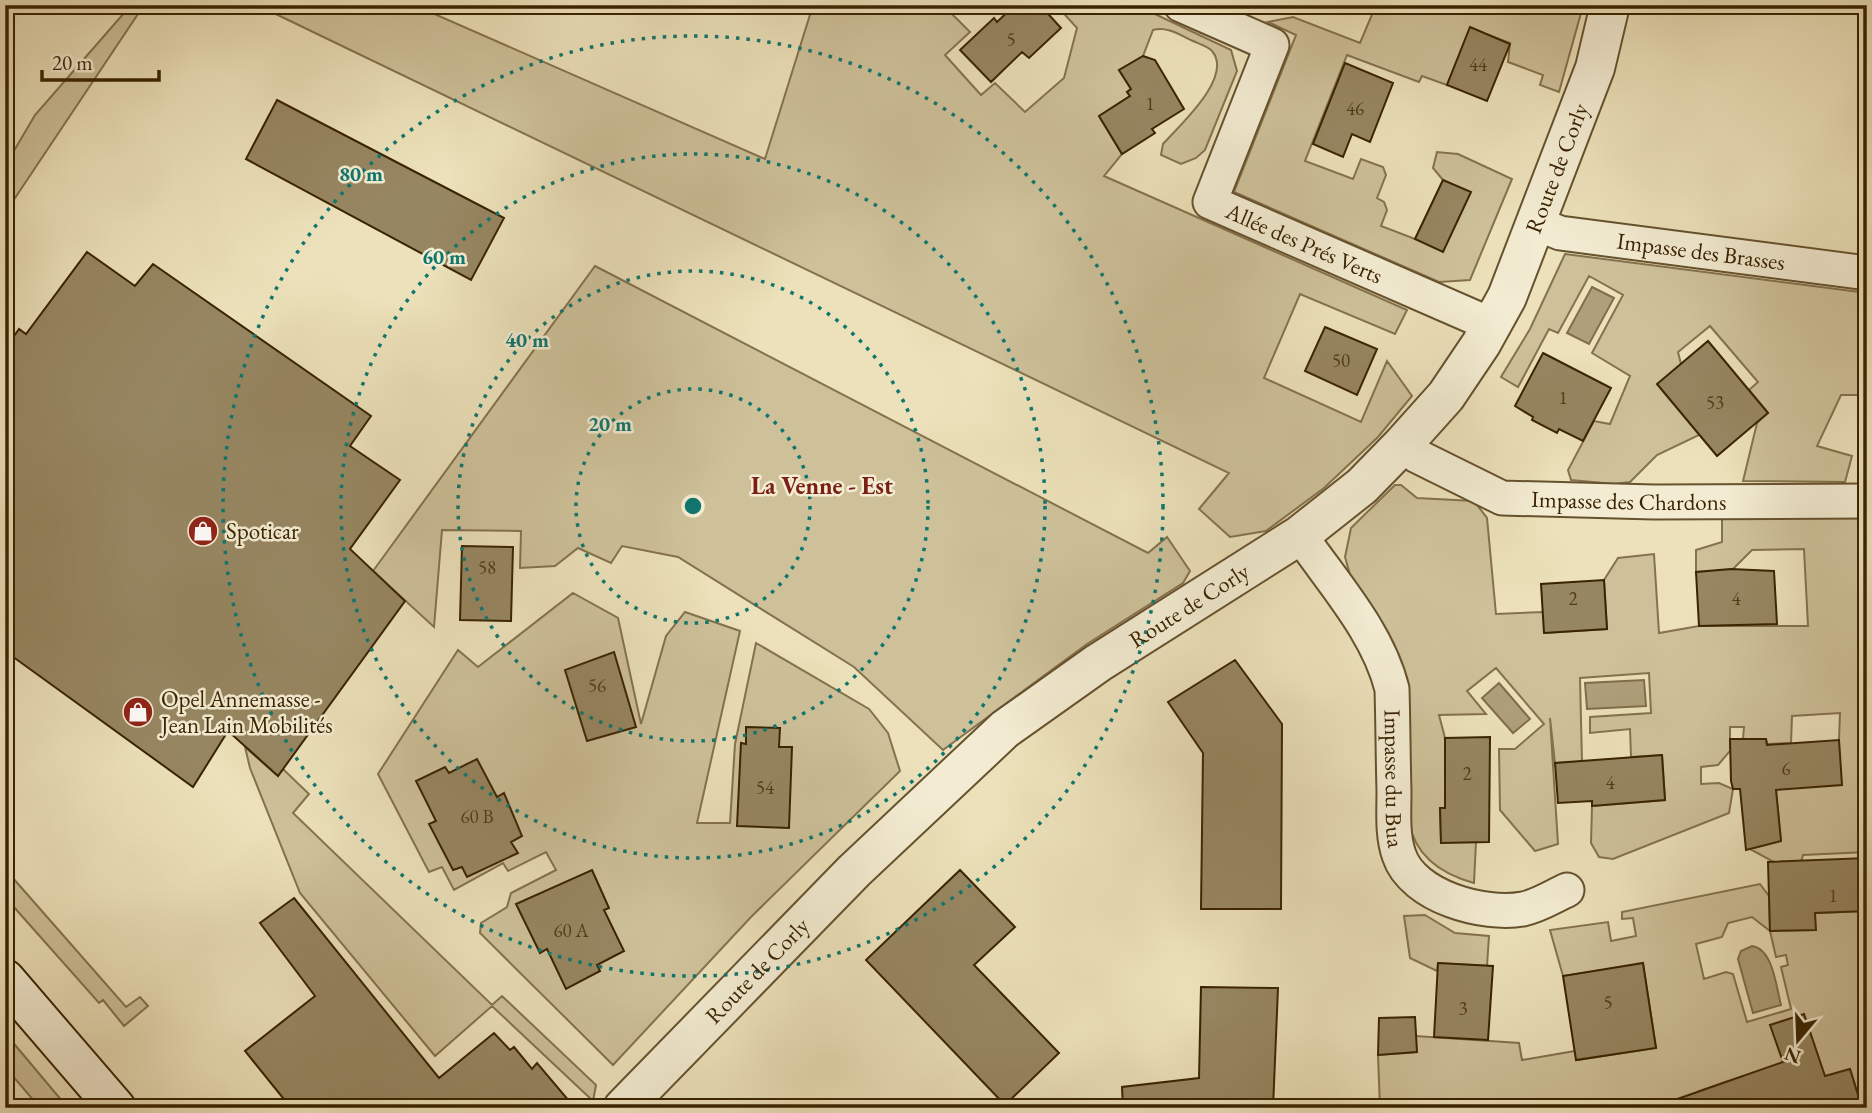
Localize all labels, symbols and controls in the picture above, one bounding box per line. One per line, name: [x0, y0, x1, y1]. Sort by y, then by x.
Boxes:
house number: 5: [1006, 27, 1016, 52]
scale bar: [42, 38, 159, 82]
text: 20 m: [52, 49, 93, 76]
house number: 44: [1469, 52, 1488, 77]
house number: 1: [1145, 91, 1155, 116]
house number: 46: [1346, 96, 1364, 121]
street label: Route de Corly: [1518, 98, 1595, 237]
text: 80 m: [339, 160, 383, 187]
street label: Allée des Prés Verts: [1220, 195, 1387, 290]
street label: Impasse des Brasses: [1615, 226, 1787, 277]
text: 60 m: [422, 243, 466, 270]
text: 40 m: [505, 326, 549, 353]
house number: 50: [1332, 348, 1350, 373]
house number: 1: [1558, 385, 1568, 410]
house number: 53: [1706, 390, 1724, 415]
text: 20 m: [588, 410, 632, 437]
district label: La Venne - Est: [751, 470, 893, 501]
street label: Impasse des Chardons: [1531, 484, 1726, 517]
centre of rings: [681, 494, 705, 518]
shop icon: Spoticar: [186, 514, 220, 548]
place label: Spoticar: [226, 516, 299, 546]
house number: 58: [478, 555, 496, 580]
street label: Route de Corly: [1123, 556, 1256, 655]
house number: 2: [1568, 586, 1578, 611]
house number: 4: [1731, 586, 1741, 611]
house number: 56: [588, 673, 606, 698]
place label: Opel Annemasse - Jean Lain Mobilités: [159, 684, 333, 740]
shop icon: Opel Annemasse - Jean Lain Mobilités: [121, 695, 155, 729]
street label: Impasse du Bua: [1378, 709, 1412, 851]
house number: 6: [1781, 756, 1791, 781]
house number: 2: [1462, 761, 1472, 786]
house number: 4: [1605, 770, 1615, 795]
house number: 54: [756, 775, 775, 800]
house number: 60 B: [460, 804, 494, 829]
house number: 1: [1828, 883, 1838, 908]
street label: Route de Corly: [698, 910, 816, 1030]
house number: 60 A: [553, 918, 589, 943]
house number: 5: [1603, 990, 1613, 1015]
house number: 3: [1458, 996, 1468, 1021]
north arrow: [1764, 1004, 1834, 1074]
text: N: [1781, 1041, 1804, 1070]

